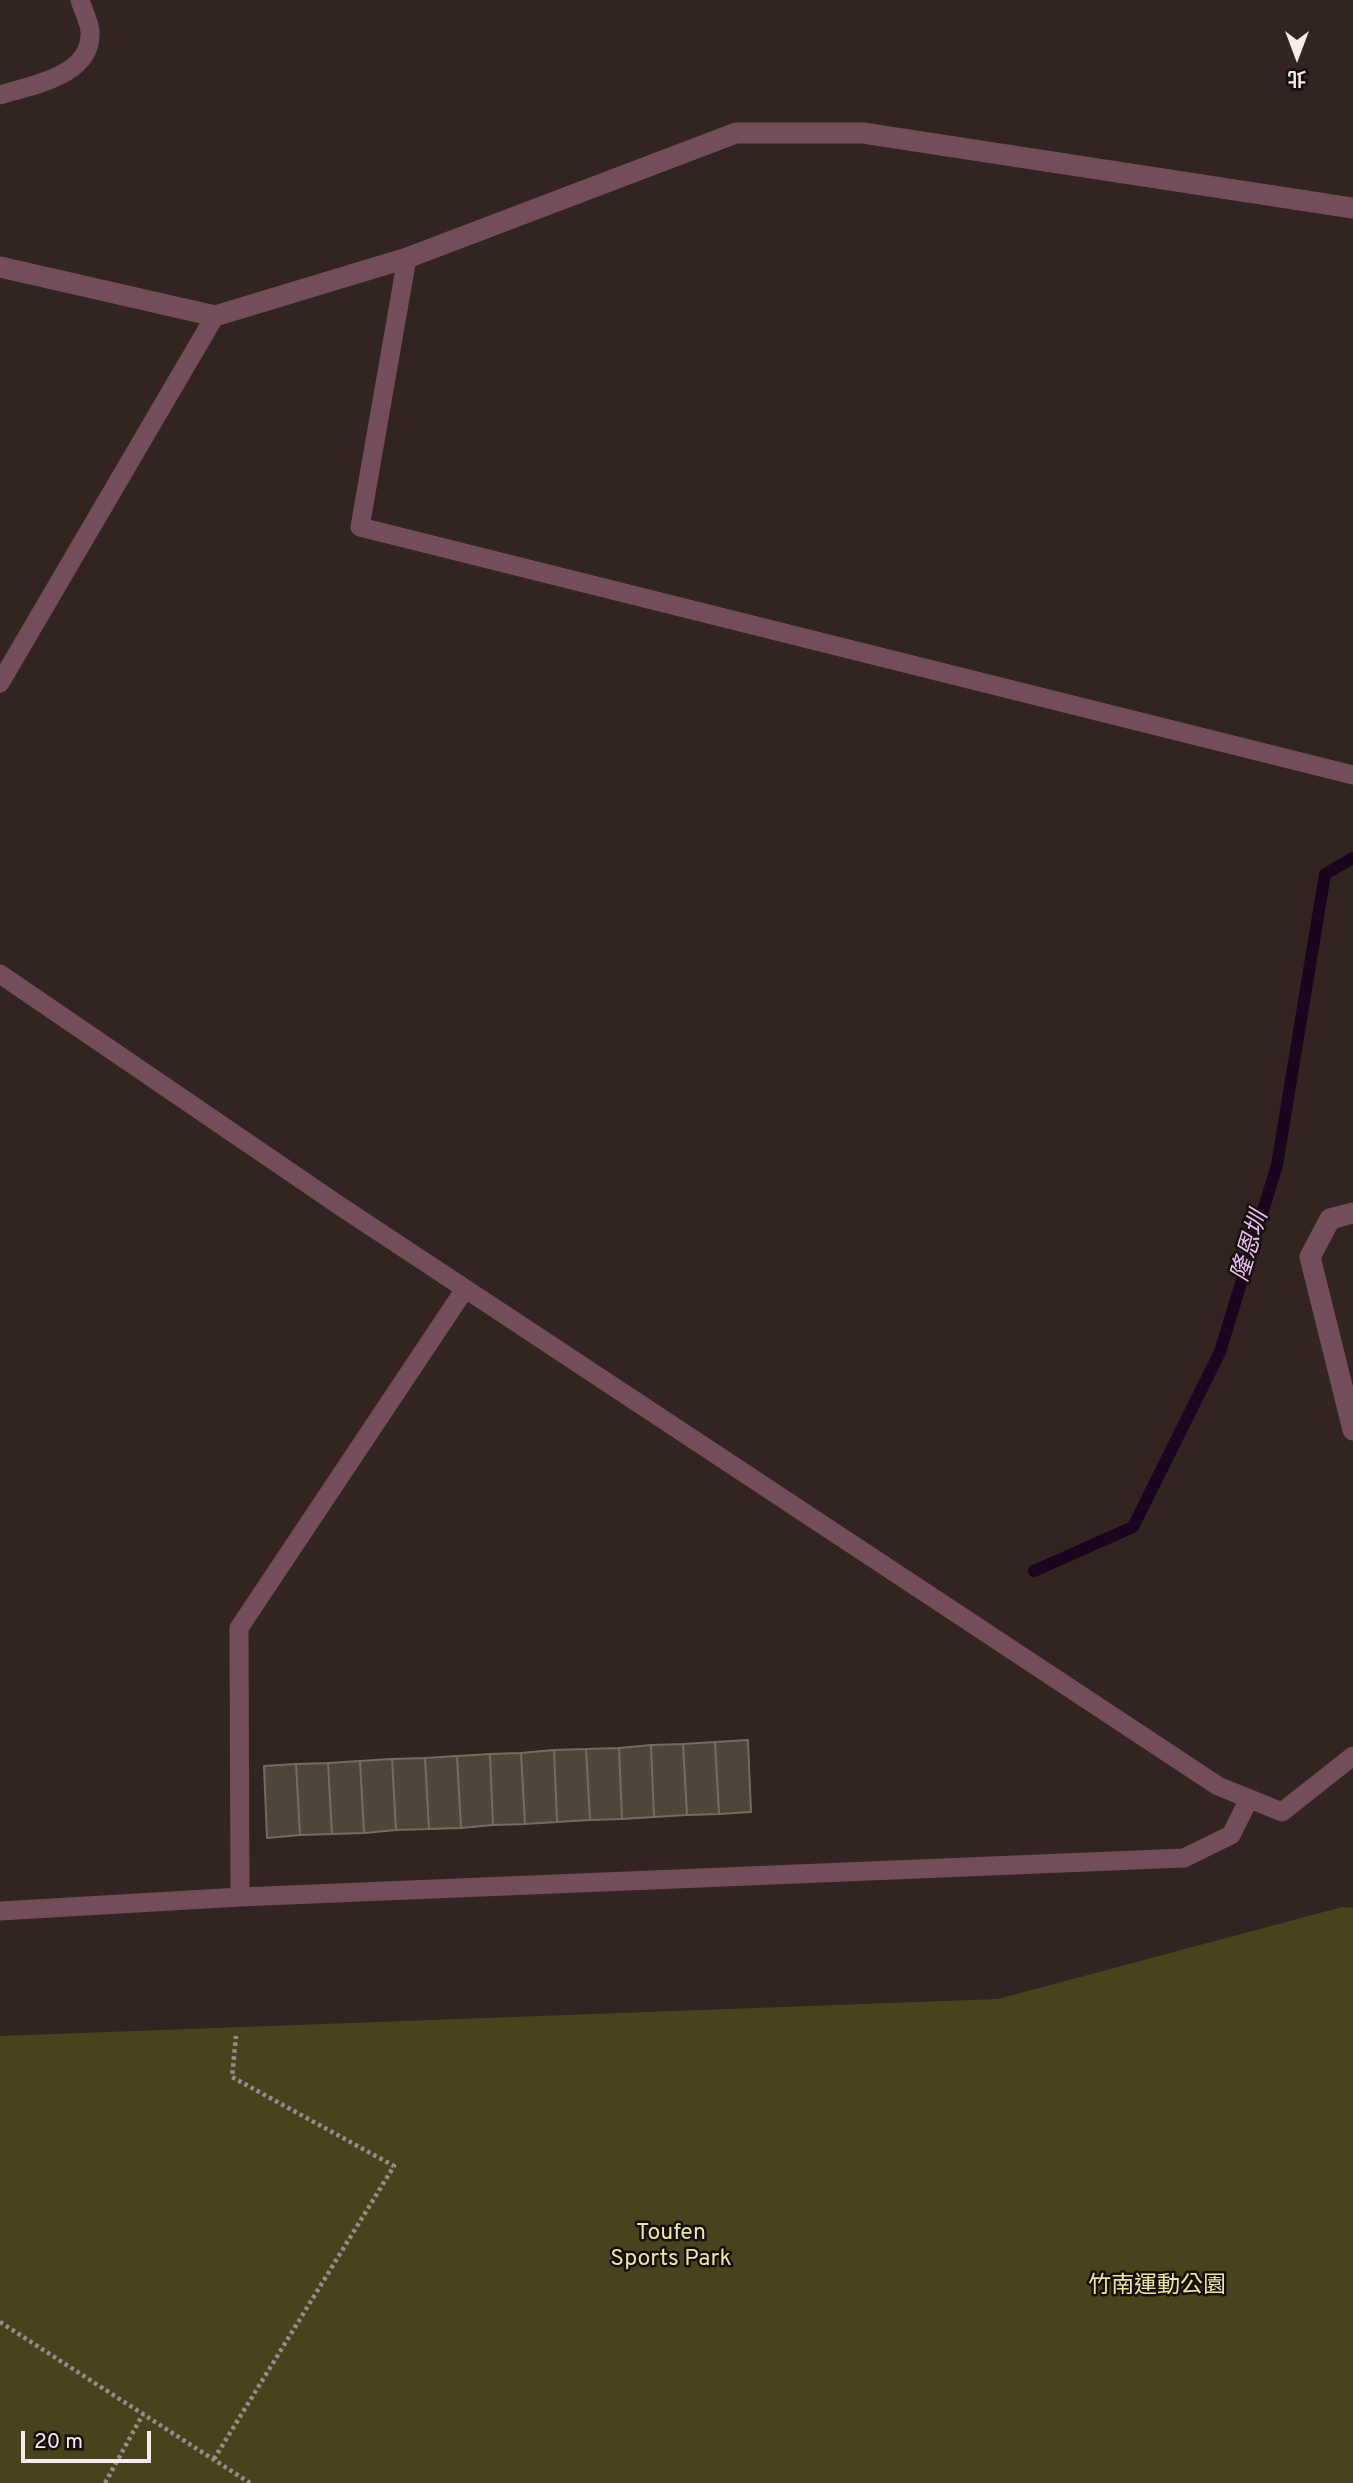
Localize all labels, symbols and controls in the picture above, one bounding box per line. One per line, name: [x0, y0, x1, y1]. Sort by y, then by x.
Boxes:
north arrow: [1262, 21, 1332, 91]
text: 北: [1288, 65, 1307, 89]
water label: 隆恩圳: [1228, 1208, 1276, 1286]
park label: Toufen Sports Park: [610, 2220, 732, 2274]
park label: 竹南運動公園: [1088, 2273, 1226, 2301]
scale bar: [24, 2416, 154, 2460]
text: 20 m: [34, 2429, 83, 2456]

